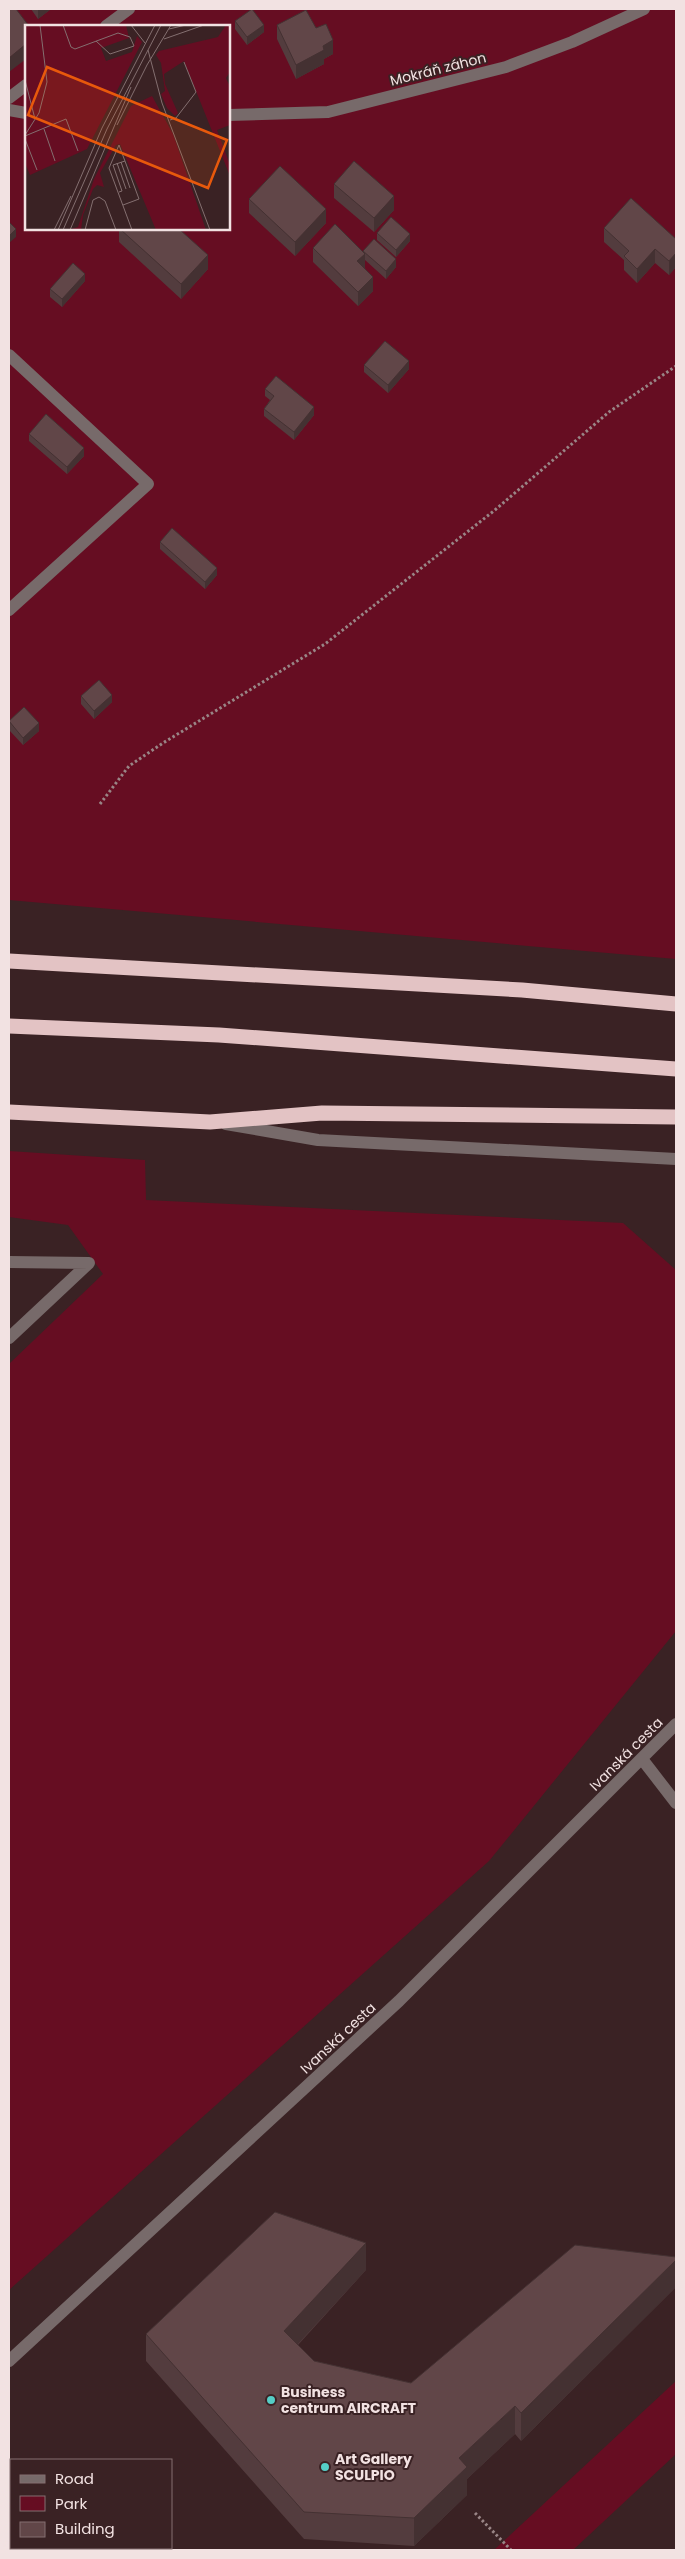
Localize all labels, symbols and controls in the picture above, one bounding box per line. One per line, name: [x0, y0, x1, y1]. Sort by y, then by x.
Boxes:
inset map: [25, 25, 230, 230]
street label: Mokráň záhon: [388, 47, 488, 91]
street label: Ivanská cesta: [585, 1713, 667, 1795]
street label: Ivanská cesta: [296, 1998, 380, 2078]
place label: Business centrum AIRCRAFT: [281, 2382, 416, 2418]
marker: Business centrum AIRCRAFT: [265, 2394, 277, 2406]
place label: Art Gallery SCULPIO: [335, 2449, 412, 2485]
legend: [10, 2459, 172, 2549]
marker: Art Gallery SCULPIO: [319, 2461, 331, 2473]
text: Road: [55, 2468, 94, 2489]
text: Park: [55, 2493, 87, 2514]
text: Building: [55, 2518, 115, 2539]

